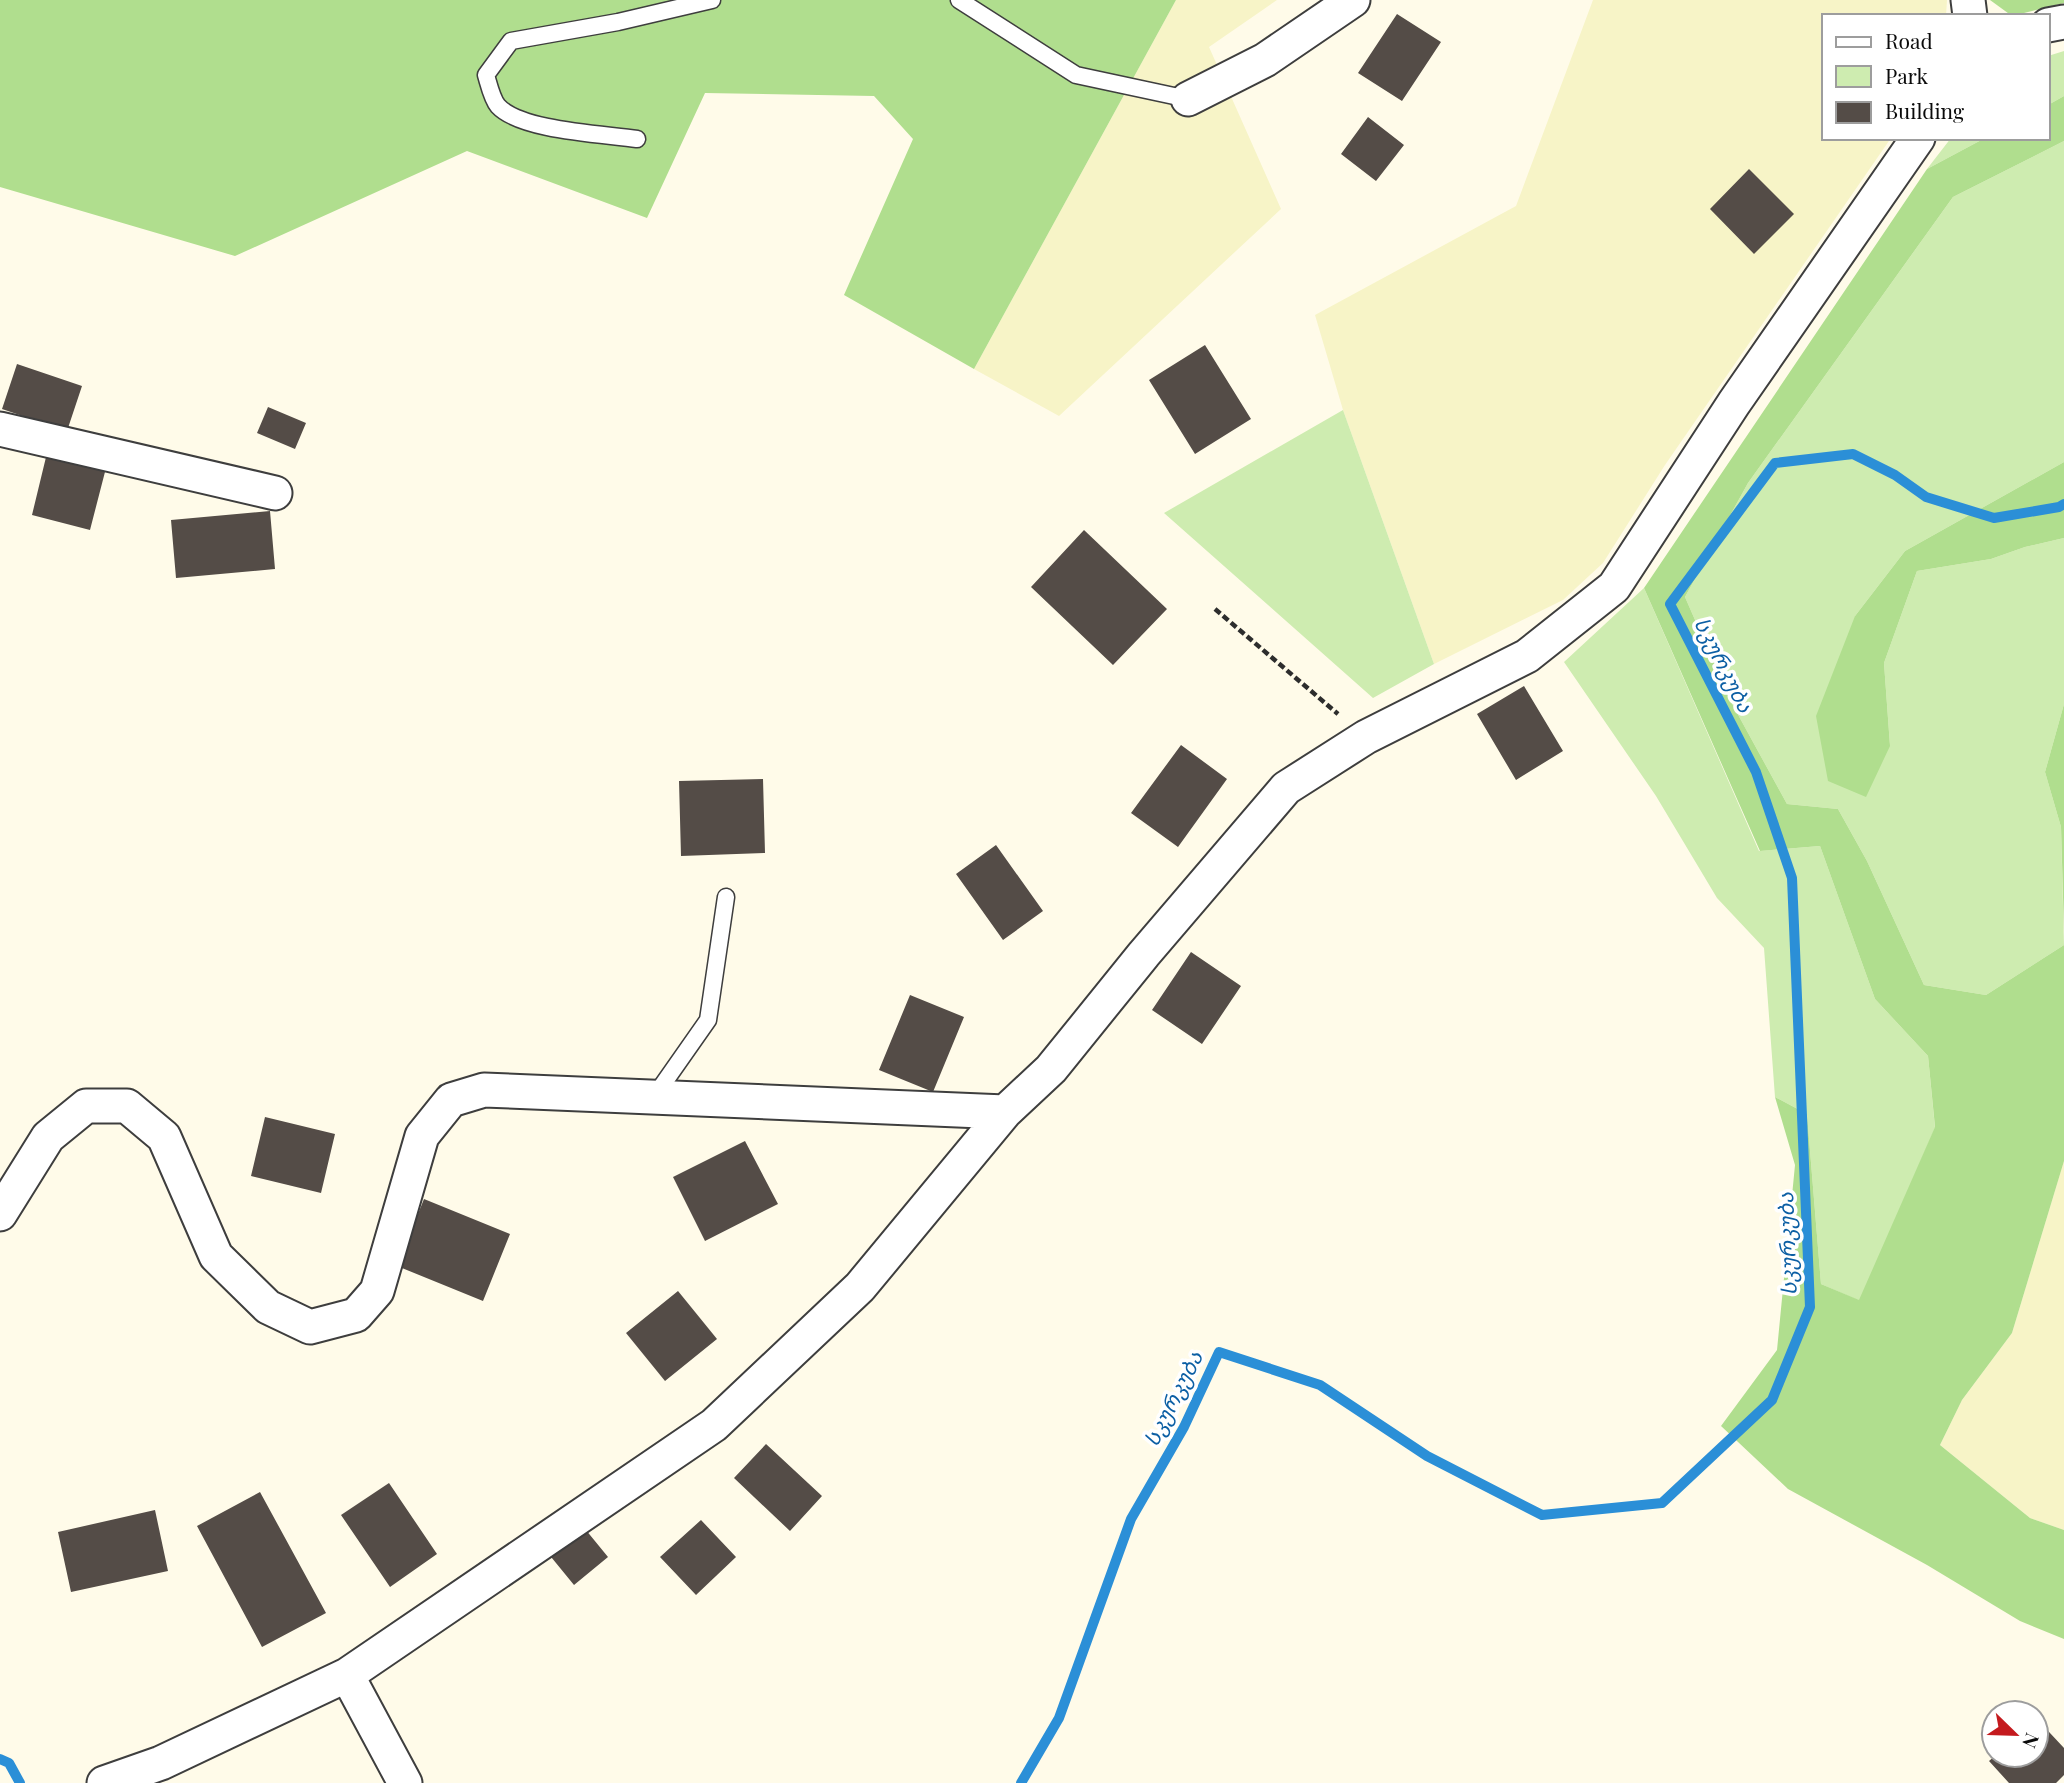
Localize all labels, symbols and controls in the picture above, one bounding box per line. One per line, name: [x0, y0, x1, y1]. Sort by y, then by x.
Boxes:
legend: [1822, 14, 2050, 140]
text: Road: [1885, 26, 1933, 54]
text: Park: [1885, 61, 1929, 89]
text: Building: [1885, 96, 1964, 124]
water label: სკურკუბა: [1688, 612, 1761, 717]
water label: სკურკუბა: [1770, 1192, 1803, 1296]
water label: სკურკუბა: [1136, 1345, 1209, 1451]
north arrow: [1980, 1699, 2050, 1769]
text: N: [2017, 1730, 2046, 1753]

